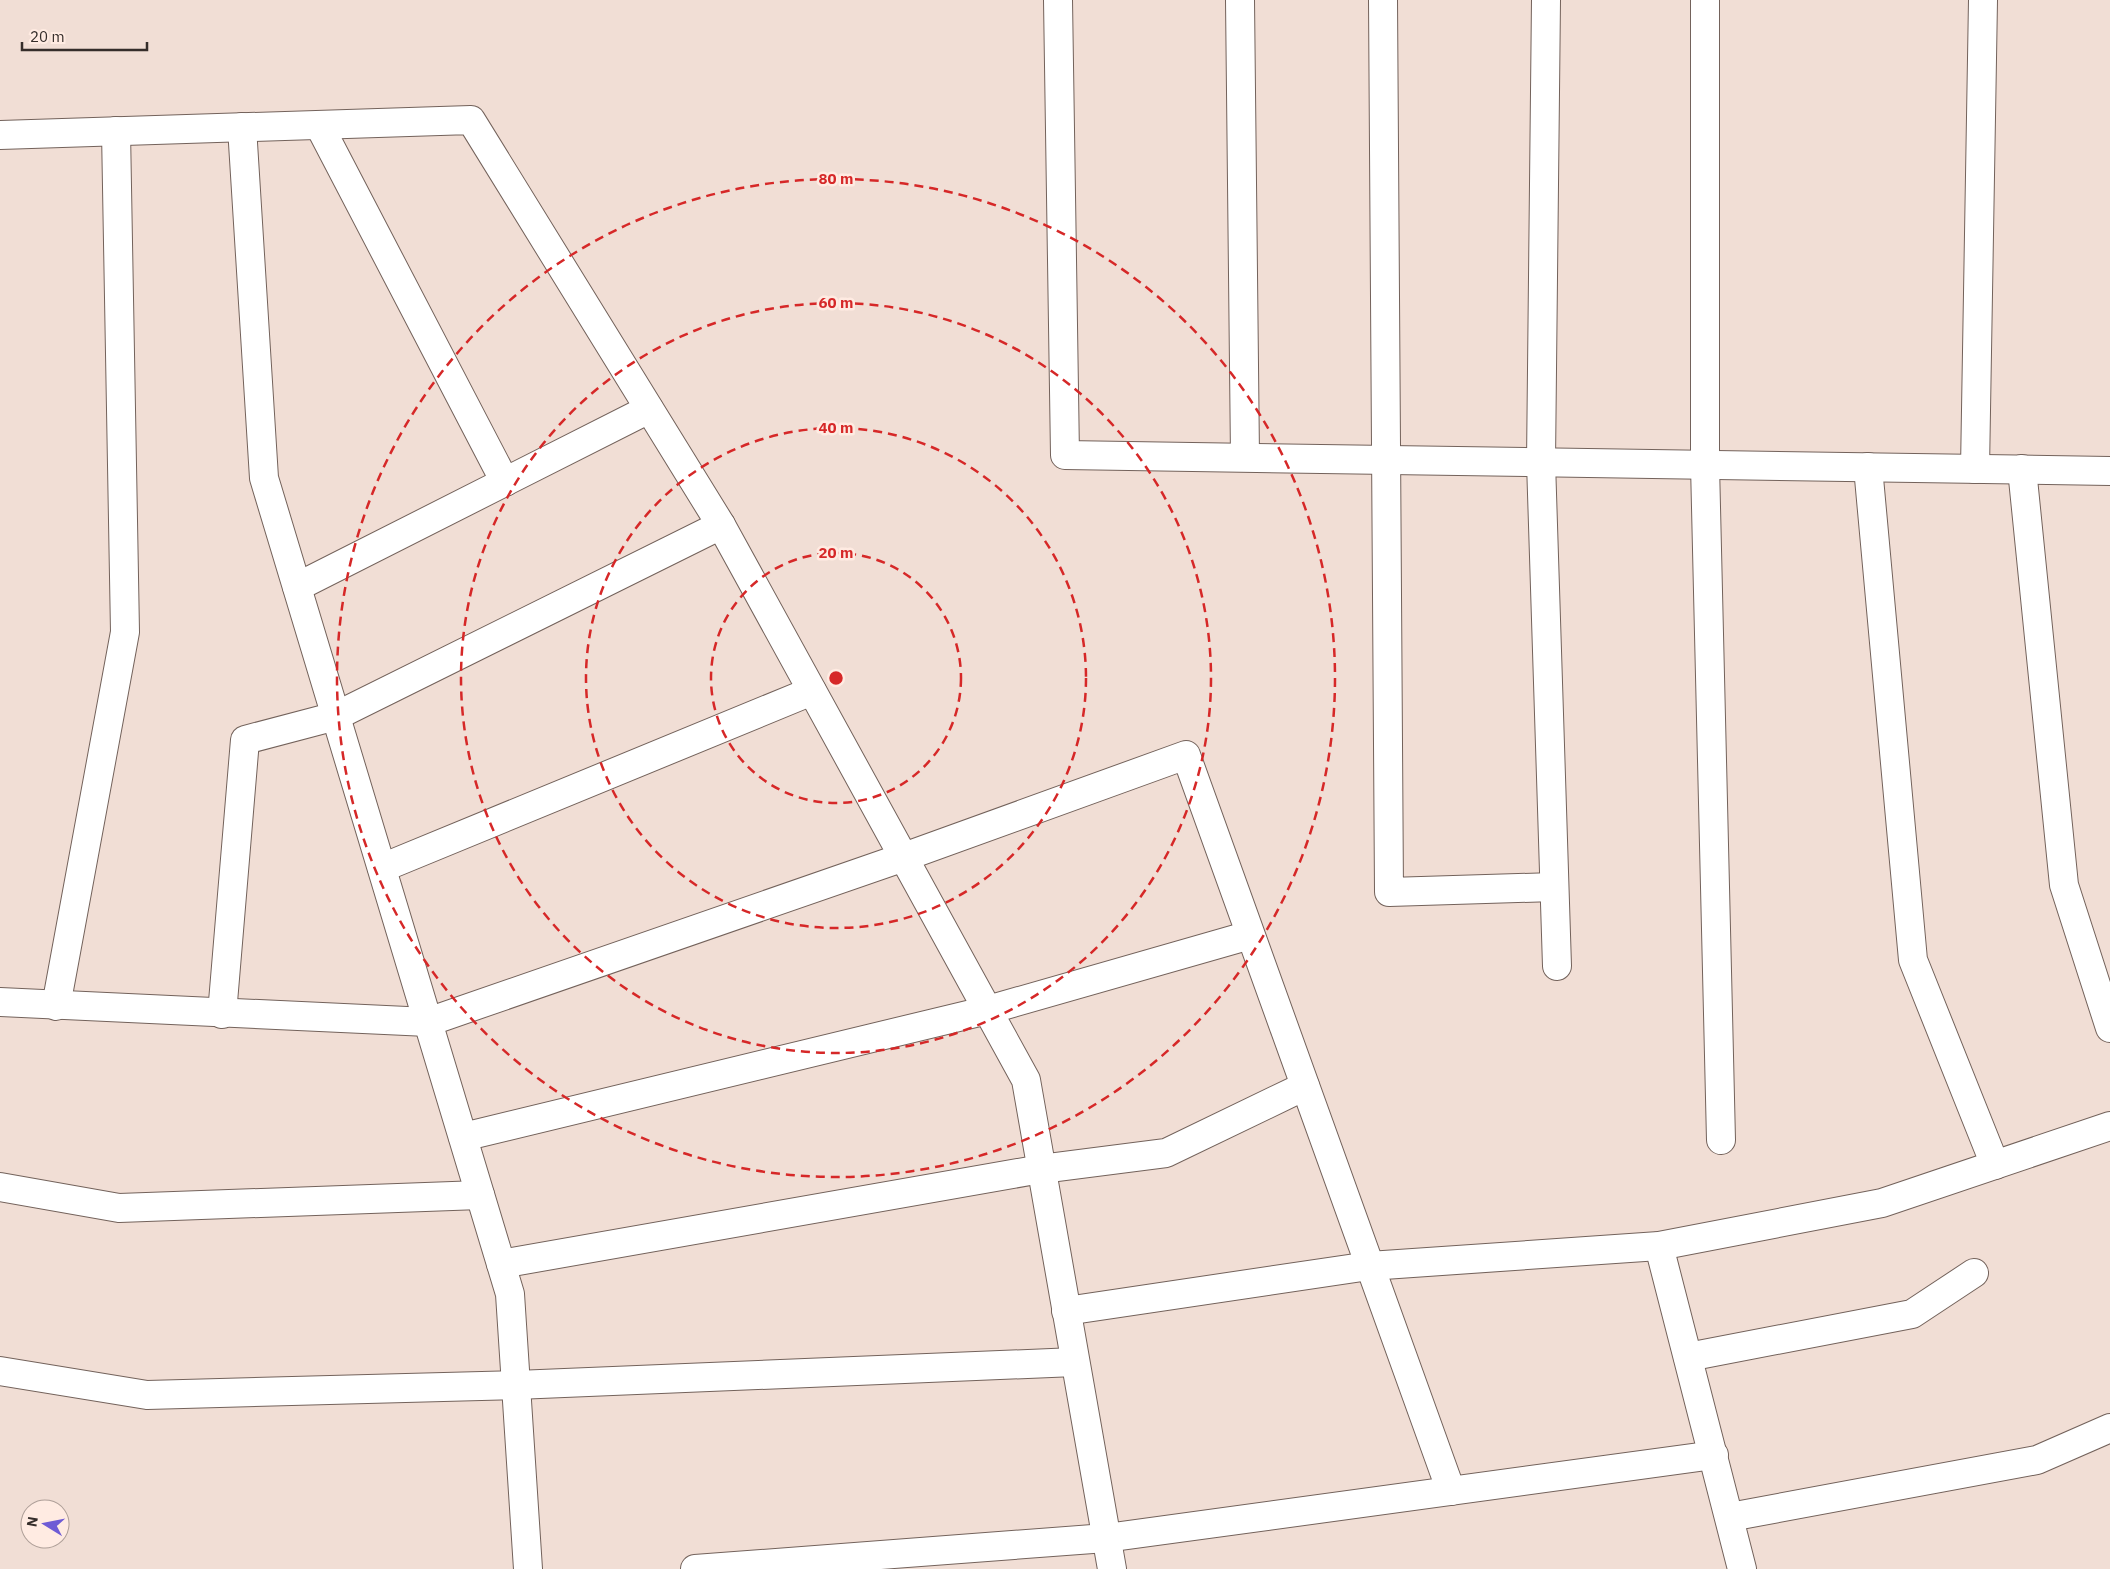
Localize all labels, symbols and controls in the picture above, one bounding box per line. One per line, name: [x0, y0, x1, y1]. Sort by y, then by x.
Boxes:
scale bar: [22, 20, 148, 52]
text: 20 m: [30, 27, 65, 46]
text: 80 m: [819, 169, 853, 188]
text: 60 m: [819, 293, 853, 312]
text: 40 m: [819, 418, 853, 437]
text: 20 m: [819, 543, 853, 562]
centre of rings: [827, 669, 845, 687]
north arrow: [20, 1499, 70, 1549]
text: N: [22, 1515, 42, 1528]

